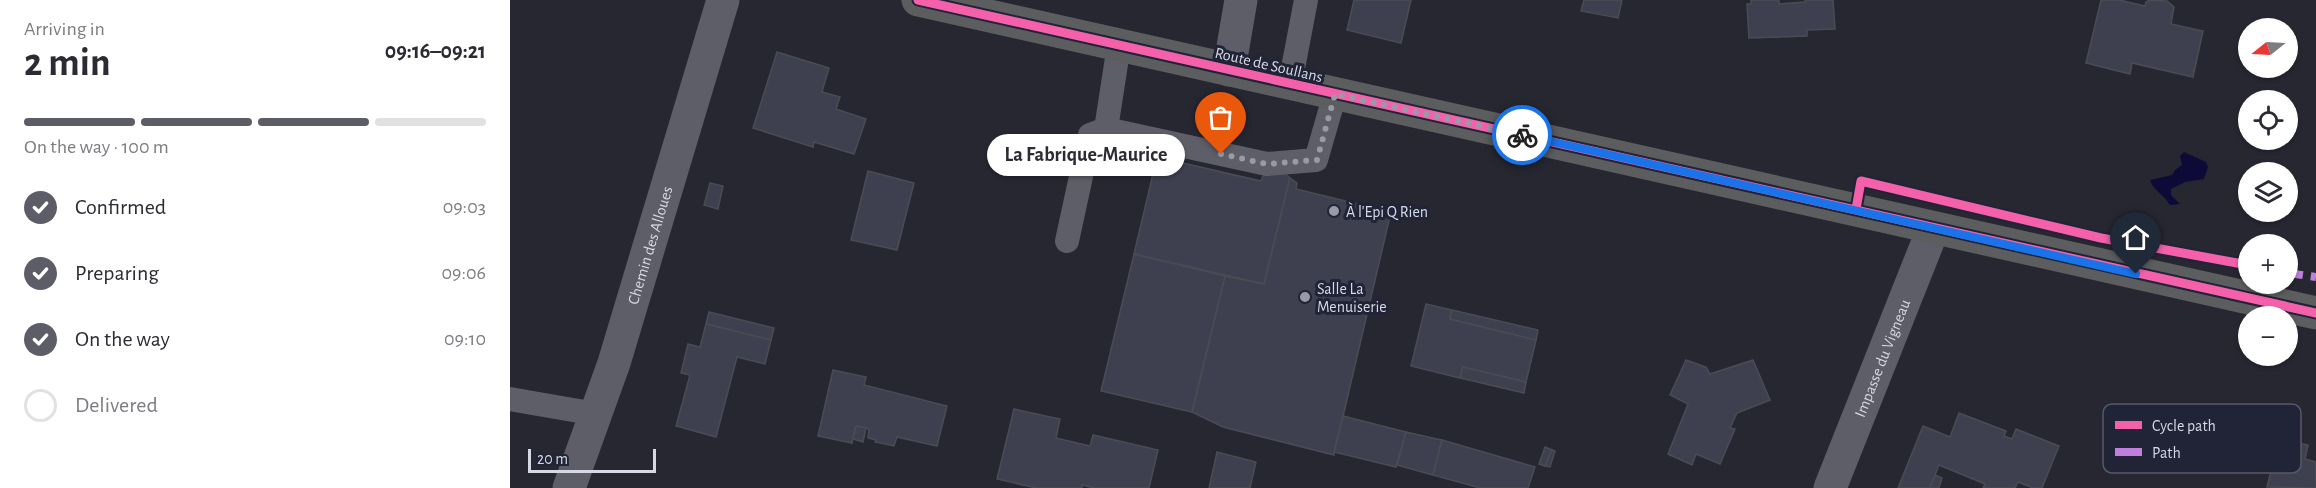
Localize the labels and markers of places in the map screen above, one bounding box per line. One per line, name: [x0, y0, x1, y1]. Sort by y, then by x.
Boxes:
pin: [1195, 92, 1246, 154]
callout: La Fabrique-Maurice: [987, 133, 1185, 175]
place label: À l'Epi Q Rien: [1346, 202, 1428, 221]
marker: À l'Epi Q Rien: [1327, 204, 1341, 218]
pin: [2110, 212, 2161, 274]
place label: Salle La Menuiserie: [1317, 281, 1387, 315]
marker: Salle La Menuiserie: [1298, 290, 1312, 304]

